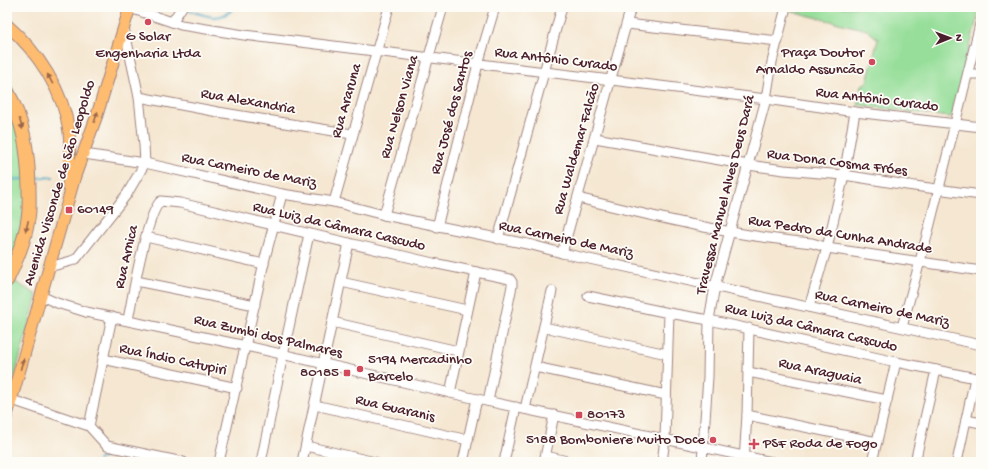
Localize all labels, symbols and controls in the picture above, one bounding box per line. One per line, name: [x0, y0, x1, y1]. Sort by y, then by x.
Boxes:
marker: G Solar Engenharia Ltda: [143, 17, 153, 27]
north arrow: [930, 18, 970, 58]
place label: G Solar Engenharia Ltda: [95, 28, 201, 63]
text: N: [952, 34, 964, 42]
street label: Rua Antônio Curado: [493, 44, 619, 76]
place label: Praça Doutor Arnaldo Assuncão: [756, 44, 866, 79]
street label: Rua José dos Santos: [427, 49, 477, 177]
street label: Rua Nelson Viana: [377, 52, 424, 161]
marker: Praça Doutor Arnaldo Assuncão: [867, 57, 877, 67]
street label: Rua Araruna: [328, 61, 366, 141]
one-way arrow: [47, 74, 54, 85]
street label: Avenida Visconde de São Leopoldo: [20, 78, 100, 288]
street label: Rua Waldemar Falcão: [550, 81, 604, 217]
street label: Rua Antônio Curado: [814, 84, 940, 116]
street label: Rua Alexandria: [199, 85, 297, 119]
street label: Travessa Manuel Alves Deus Dará: [692, 93, 760, 298]
one-way arrow: [94, 111, 100, 123]
one-way arrow: [18, 118, 24, 130]
street label: Rua Dona Cosma Fróes: [766, 145, 909, 181]
street label: Rua Carneiro de Mariz: [180, 149, 318, 193]
street label: Rua Luiz da Câmara Cascudo: [251, 198, 427, 256]
place label: 60149: [77, 201, 114, 219]
marker: 60149: [64, 205, 74, 215]
street label: Rua Pedro da Cunha Andrade: [747, 212, 934, 258]
street label: Rua Carneiro de Mariz: [497, 217, 635, 263]
one-way arrow: [23, 220, 29, 232]
street label: Rua Arnica: [111, 223, 143, 291]
street label: Rua Carneiro de Mariz: [813, 286, 951, 332]
street label: Rua Luiz da Câmara Cascudo: [723, 299, 899, 357]
street label: Rua Zumbi dos Palmares: [192, 311, 345, 363]
street label: Rua Índio Catupiri: [117, 340, 229, 380]
place label: 5194 Mercadinho Barcelo: [367, 351, 472, 386]
street label: Rua Araguaia: [777, 354, 864, 390]
one-way arrow: [19, 358, 25, 370]
place label: 80185: [300, 364, 339, 382]
marker: 5194 Mercadinho Barcelo: [355, 364, 365, 374]
marker: 80185: [342, 368, 352, 378]
street label: Rua Guaranis: [353, 391, 437, 427]
place label: 80173: [587, 406, 626, 424]
marker: 80173: [574, 410, 584, 420]
place label: 5188 Bomboniere Muito Doce: [526, 431, 705, 449]
marker: 5188 Bomboniere Muito Doce: [708, 435, 718, 445]
place label: PSF Roda de Fogo: [762, 435, 878, 453]
marker: PSF Roda de Fogo: [748, 438, 760, 450]

